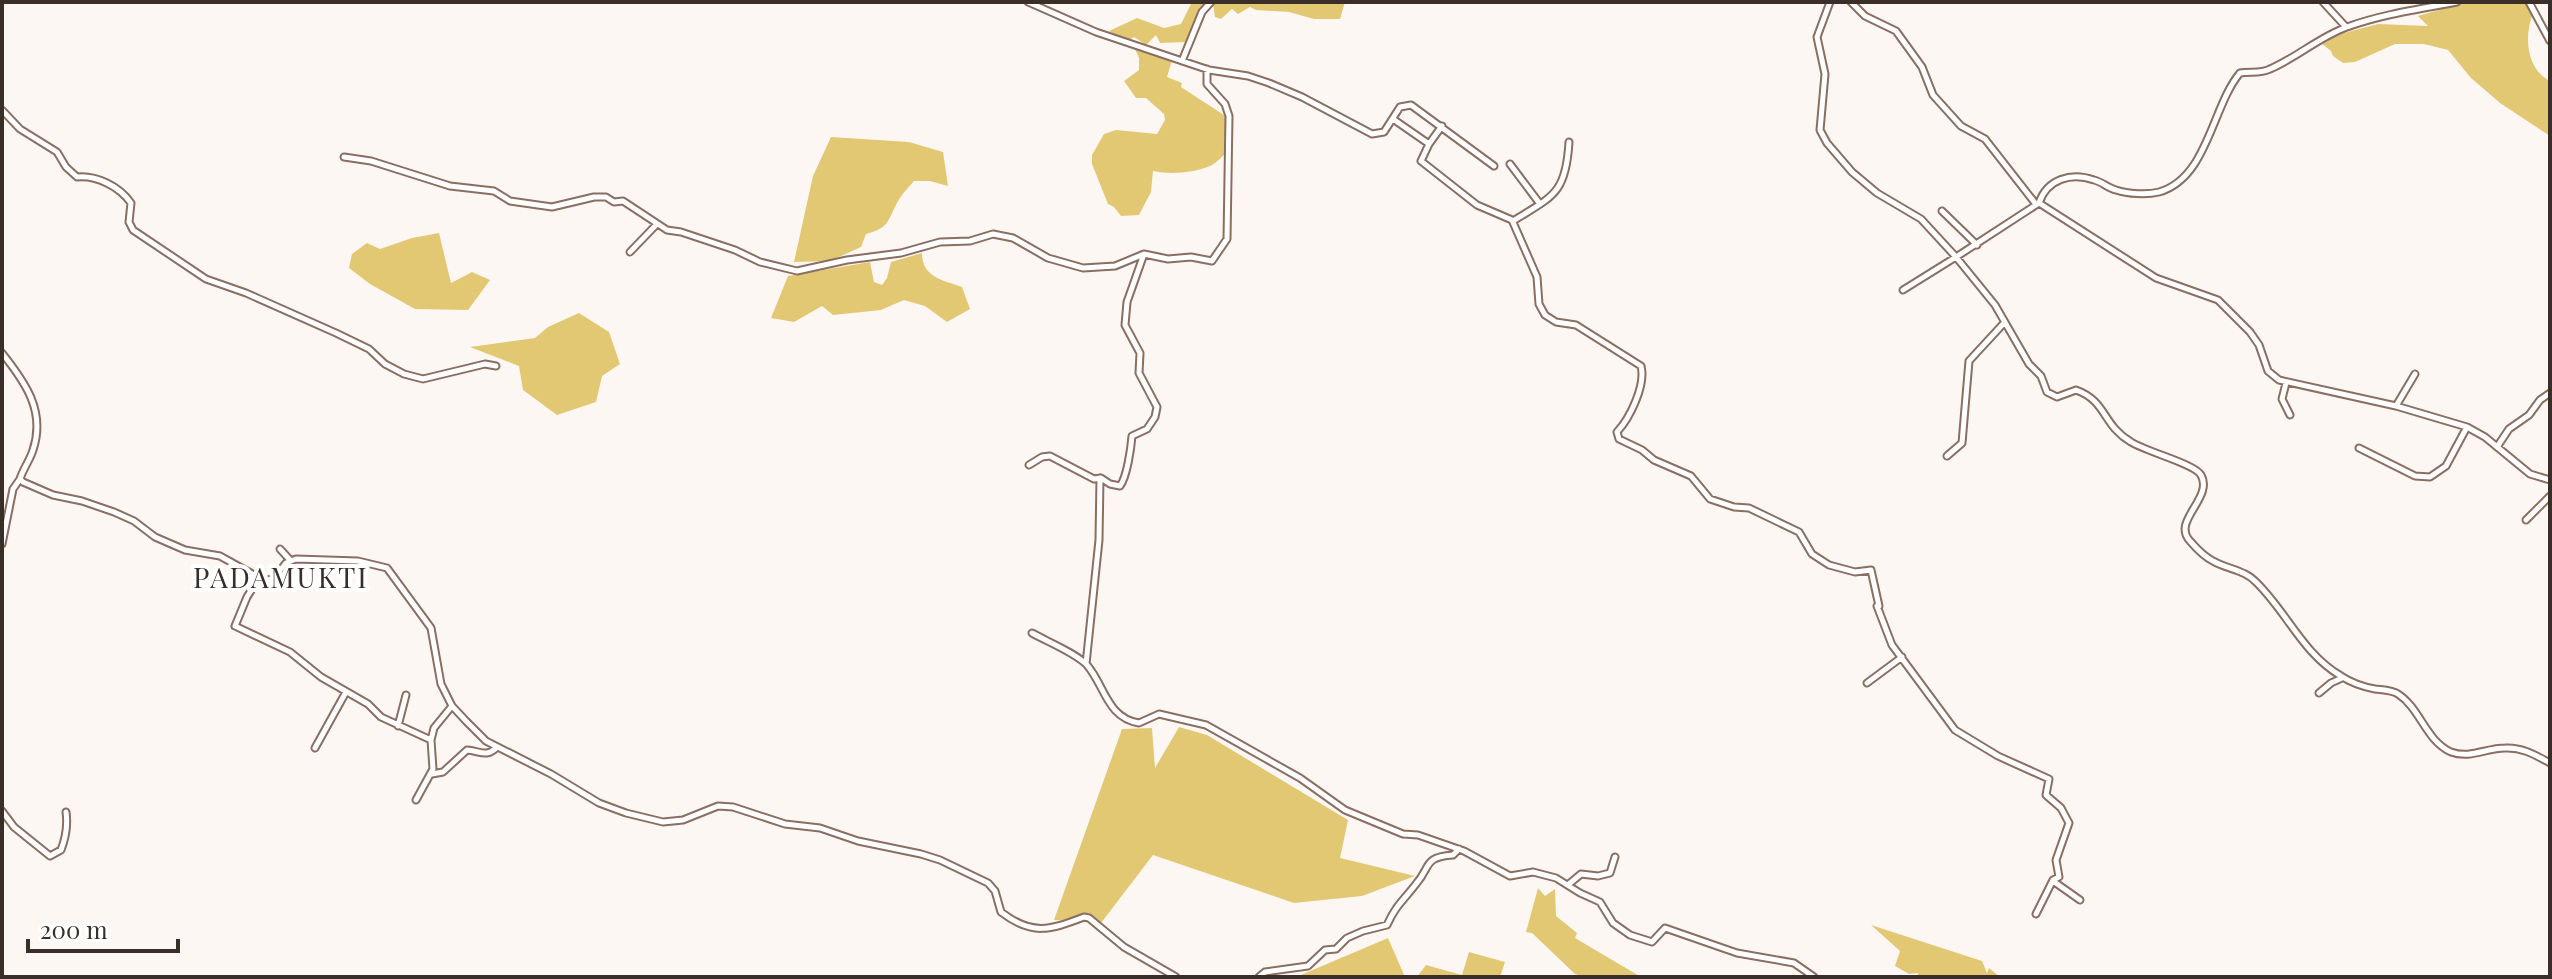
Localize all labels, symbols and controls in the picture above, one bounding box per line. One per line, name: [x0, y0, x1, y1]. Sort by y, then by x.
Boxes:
district label: PADAMUKTI: [193, 558, 369, 595]
scale bar: [28, 903, 178, 953]
text: 200 m: [40, 913, 108, 945]

